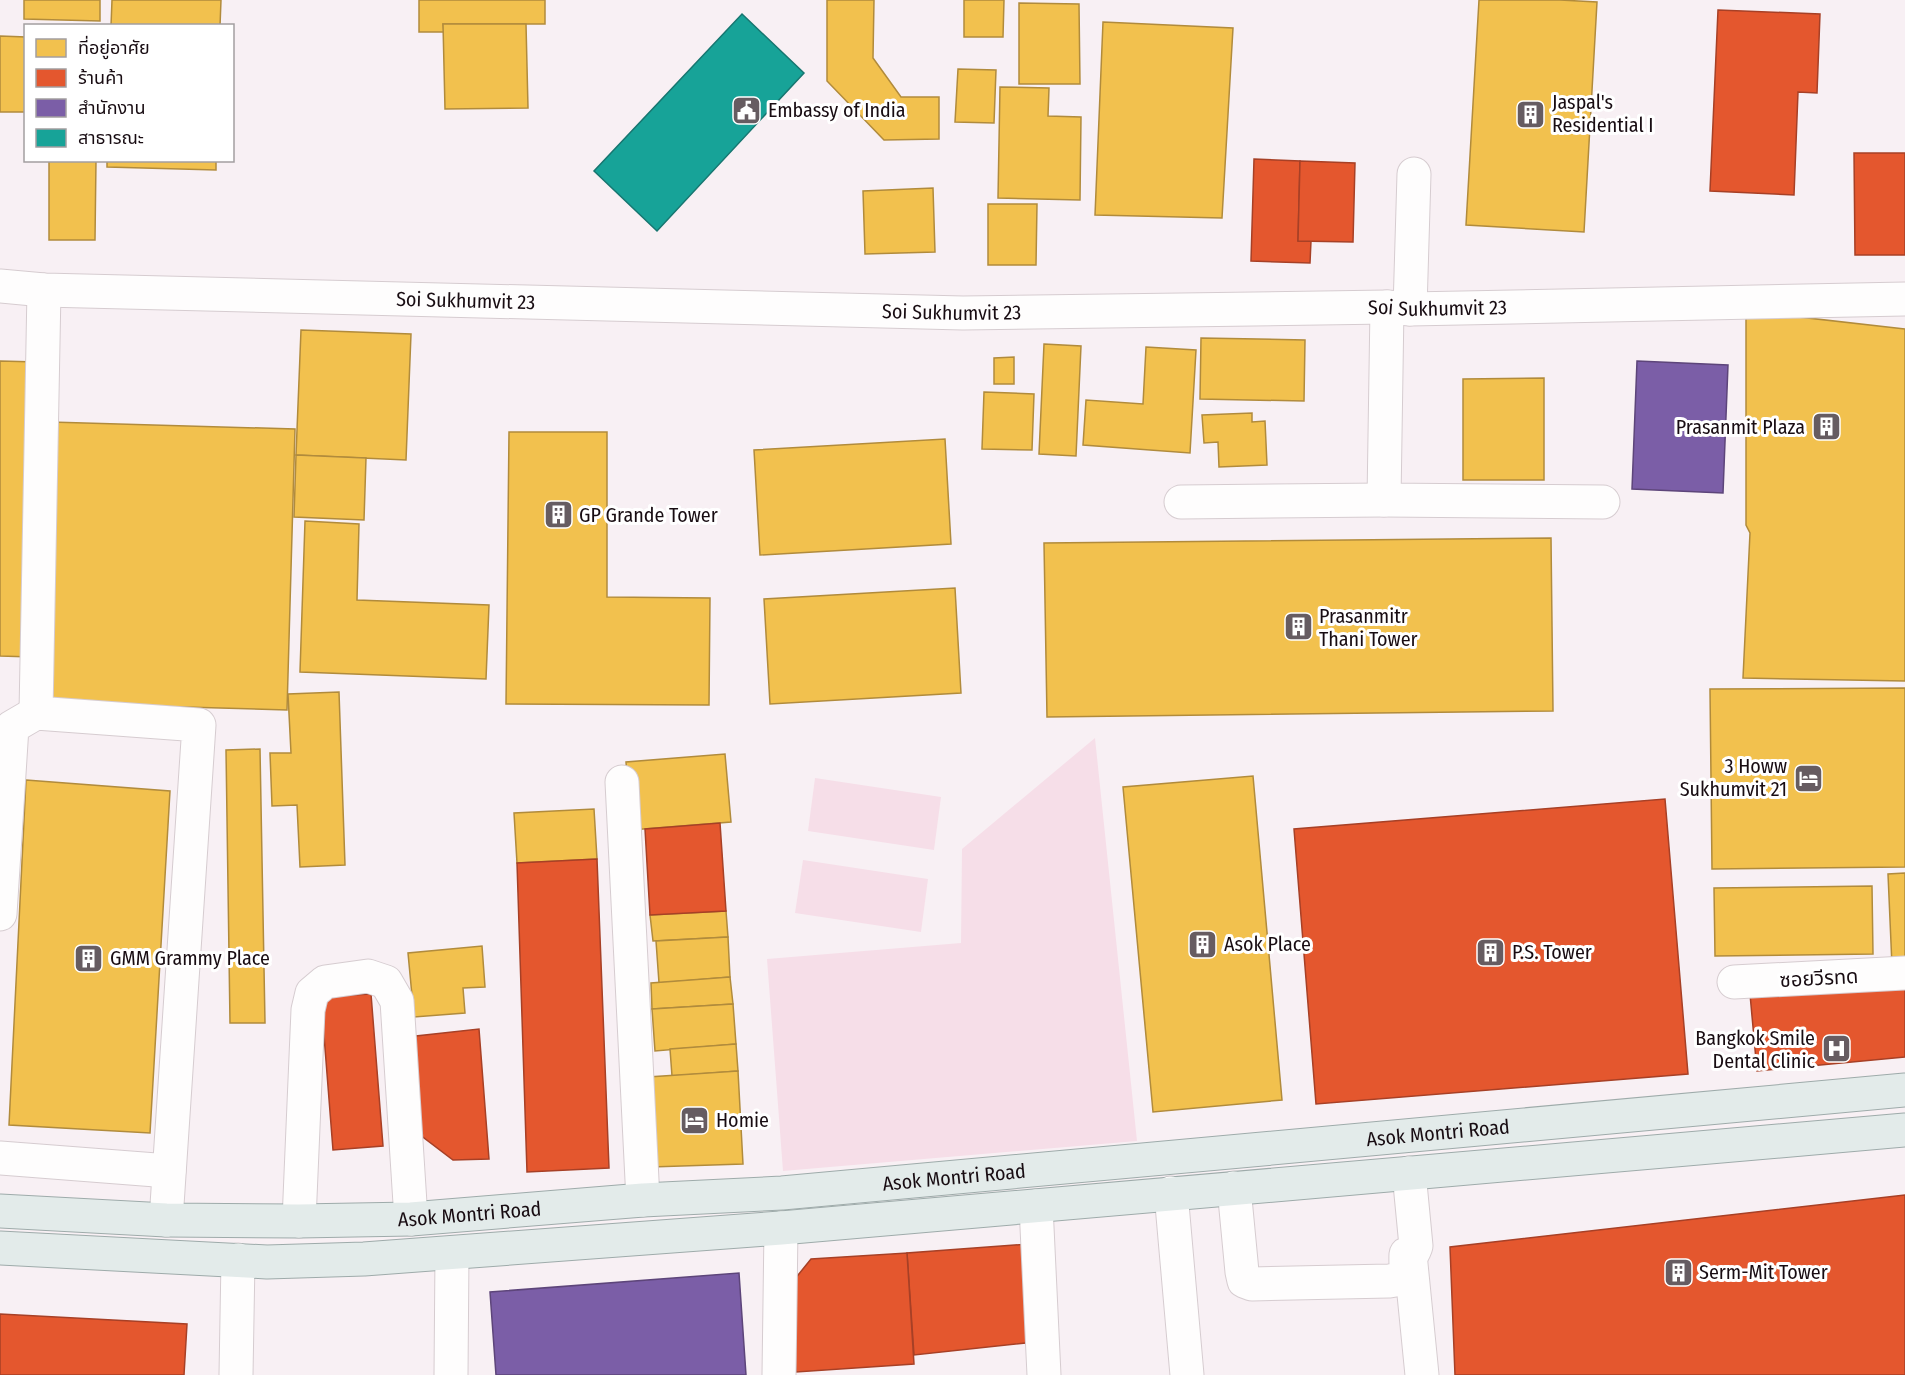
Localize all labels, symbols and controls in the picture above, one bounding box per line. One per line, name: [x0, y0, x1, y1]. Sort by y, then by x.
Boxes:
legend: [24, 24, 234, 162]
text: ที่อยู่อาศัย: [78, 35, 150, 60]
text: ร้านค้า: [78, 67, 124, 89]
place label: Jaspal's Residential I: [1552, 90, 1654, 137]
public building icon: Embassy of India: [731, 94, 763, 126]
text: สำนักงาน: [78, 97, 145, 119]
place label: Embassy of India: [768, 98, 906, 122]
building icon: Jaspal's Residential I: [1515, 98, 1547, 130]
text: สาธารณะ: [78, 127, 144, 149]
street label: Soi Sukhumvit 23: [396, 287, 536, 314]
street label: Soi Sukhumvit 23: [1368, 295, 1507, 321]
street label: Soi Sukhumvit 23: [882, 299, 1021, 325]
building icon: Prasanmit Plaza: [1810, 411, 1842, 443]
place label: Prasanmit Plaza: [1676, 415, 1805, 439]
building icon: GP Grande Tower: [542, 499, 574, 531]
place label: GP Grande Tower: [579, 503, 718, 527]
place label: Prasanmitr Thani Tower: [1319, 604, 1418, 651]
building icon: Prasanmitr Thani Tower: [1282, 611, 1314, 643]
place label: 3 Howw Sukhumvit 21: [1680, 754, 1787, 801]
hotel icon: 3 Howw Sukhumvit 21: [1792, 762, 1824, 794]
building icon: Asok Place: [1187, 928, 1219, 960]
place label: Asok Place: [1224, 932, 1311, 956]
building icon: P.S. Tower: [1475, 936, 1507, 968]
place label: P.S. Tower: [1512, 940, 1592, 964]
building icon: GMM Grammy Place: [73, 942, 105, 974]
place label: GMM Grammy Place: [110, 946, 270, 970]
street label: ซอยวีรทด: [1779, 964, 1859, 992]
place label: Bangkok Smile Dental Clinic: [1695, 1026, 1815, 1073]
hospital icon: Bangkok Smile Dental Clinic: [1820, 1033, 1852, 1065]
hotel icon: Homie: [679, 1104, 711, 1136]
place label: Homie: [716, 1108, 769, 1132]
street label: Asok Montri Road: [1365, 1114, 1511, 1151]
street label: Asok Montri Road: [881, 1159, 1027, 1196]
street label: Asok Montri Road: [398, 1196, 542, 1231]
building icon: Serm-Mit Tower: [1662, 1256, 1694, 1288]
place label: Serm-Mit Tower: [1699, 1260, 1828, 1284]

